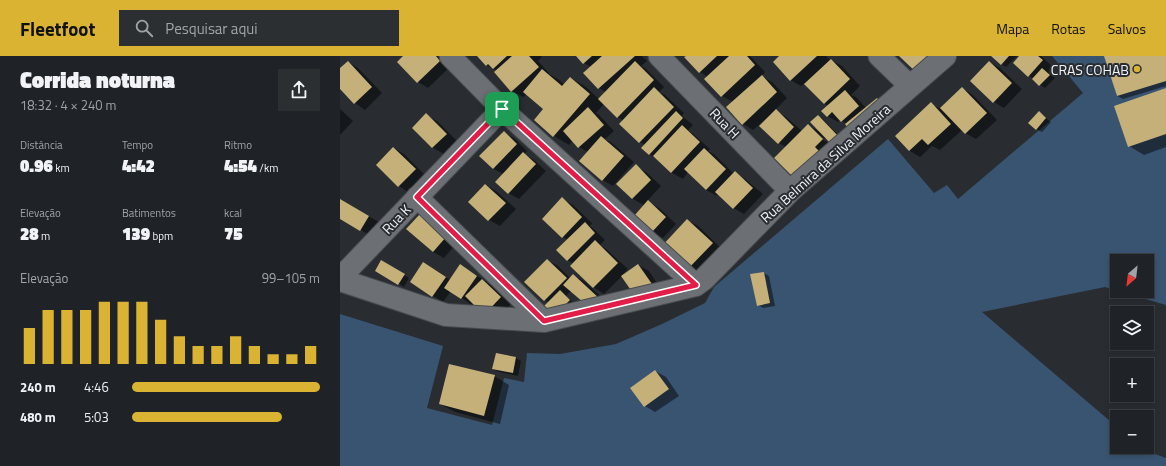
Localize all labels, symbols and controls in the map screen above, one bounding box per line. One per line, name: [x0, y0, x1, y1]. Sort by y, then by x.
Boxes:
search box: [119, 10, 399, 46]
text: Fleetfoot: [20, 14, 95, 43]
icon: search: [133, 17, 155, 39]
text: Pesquisar aqui: [165, 17, 258, 40]
text: Mapa: [996, 18, 1029, 39]
text: Rotas: [1051, 18, 1086, 39]
text: Salvos: [1108, 18, 1146, 39]
place label: CRAS COHAB: [1051, 59, 1129, 80]
text: Corrida noturna: [20, 63, 175, 97]
marker: CRAS COHAB: [1132, 64, 1142, 74]
button: share: [278, 69, 320, 111]
pin: [485, 92, 519, 126]
text: 18:32 · 4 × 240 m: [20, 95, 116, 115]
icon: arrive: [491, 98, 513, 120]
street label: Rua Belmira da Silva Moreira: [755, 99, 895, 227]
street label: Rua H: [705, 103, 745, 143]
text: Distância: [20, 137, 63, 153]
text: Tempo: [122, 137, 153, 153]
text: Ritmo: [224, 137, 252, 153]
text: 0.96: [20, 153, 53, 179]
text: 4:42: [122, 153, 155, 179]
text: 4:54: [224, 153, 257, 179]
text: km: [53, 160, 70, 176]
text: /km: [257, 160, 278, 176]
street label: Rua K: [377, 199, 415, 239]
text: Elevação: [20, 205, 61, 221]
text: Batimentos: [122, 205, 176, 221]
text: kcal: [224, 205, 242, 221]
text: 28: [20, 221, 39, 247]
text: 139: [122, 221, 150, 247]
text: 75: [224, 221, 243, 247]
text: m: [39, 228, 50, 244]
text: bpm: [150, 228, 173, 244]
north arrow: [1110, 254, 1154, 298]
map controls: [1110, 254, 1154, 454]
text: Elevação: [20, 268, 68, 288]
text: 99–105 m: [262, 268, 320, 288]
button: layers: [1110, 306, 1154, 350]
button: +: [1110, 358, 1154, 402]
text: 240 m: [20, 377, 56, 397]
text: 4:46: [84, 377, 109, 397]
text: 480 m: [20, 407, 56, 427]
text: 5:03: [84, 407, 109, 427]
button: −: [1110, 410, 1154, 454]

